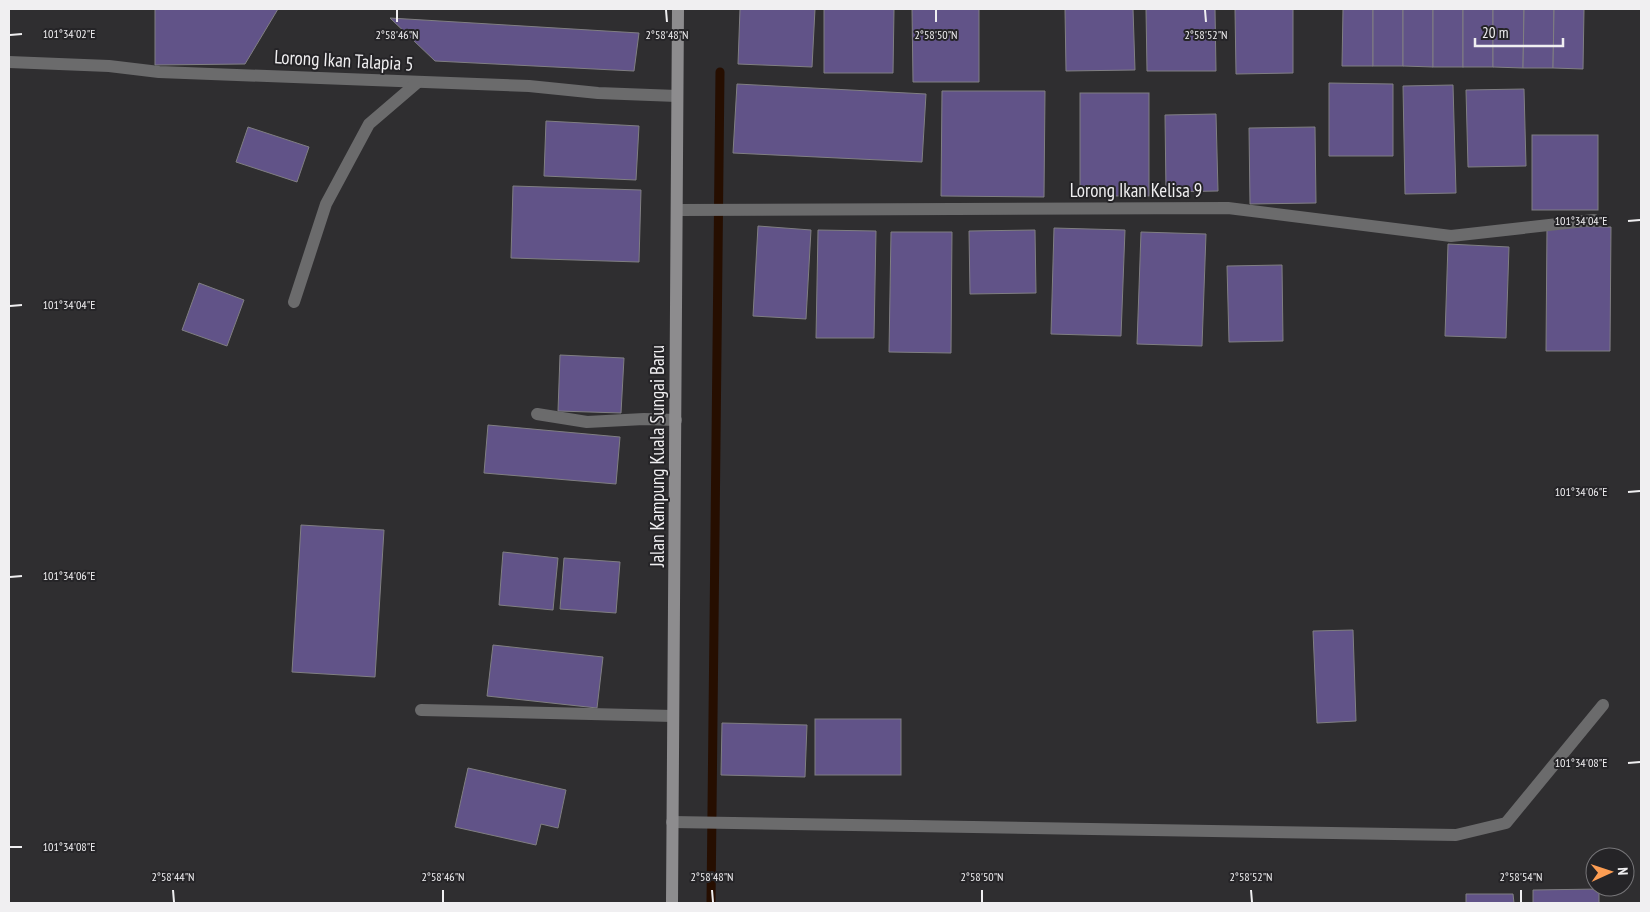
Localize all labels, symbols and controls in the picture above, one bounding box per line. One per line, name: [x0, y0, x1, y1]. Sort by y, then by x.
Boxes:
scale bar: [1475, 15, 1562, 47]
text: 20 m: [1482, 23, 1508, 42]
text: 101°34'02"E: [43, 26, 95, 41]
text: 2°58'46"N: [375, 27, 419, 42]
text: 2°58'48"N: [645, 27, 689, 42]
text: 2°58'50"N: [914, 27, 958, 42]
text: 2°58'52"N: [1184, 27, 1228, 42]
street label: Lorong Ikan Talapia 5: [274, 44, 414, 76]
street label: Lorong Ikan Kelisa 9: [1070, 178, 1202, 202]
text: 101°34'04"E: [1555, 213, 1607, 228]
text: 101°34'04"E: [43, 297, 95, 312]
street label: Jalan Kampung Kuala Sungai Baru: [645, 345, 669, 568]
text: 101°34'06"E: [1555, 484, 1607, 499]
text: 101°34'06"E: [43, 568, 95, 583]
text: 101°34'08"E: [1555, 755, 1607, 770]
text: 101°34'08"E: [43, 839, 95, 854]
north arrow: [1585, 847, 1635, 897]
text: N: [1614, 867, 1632, 876]
text: 2°58'44"N: [151, 869, 195, 884]
text: 2°58'46"N: [421, 869, 465, 884]
text: 2°58'48"N: [690, 869, 734, 884]
text: 2°58'50"N: [960, 869, 1004, 884]
text: 2°58'52"N: [1229, 869, 1273, 884]
text: 2°58'54"N: [1499, 869, 1543, 884]

